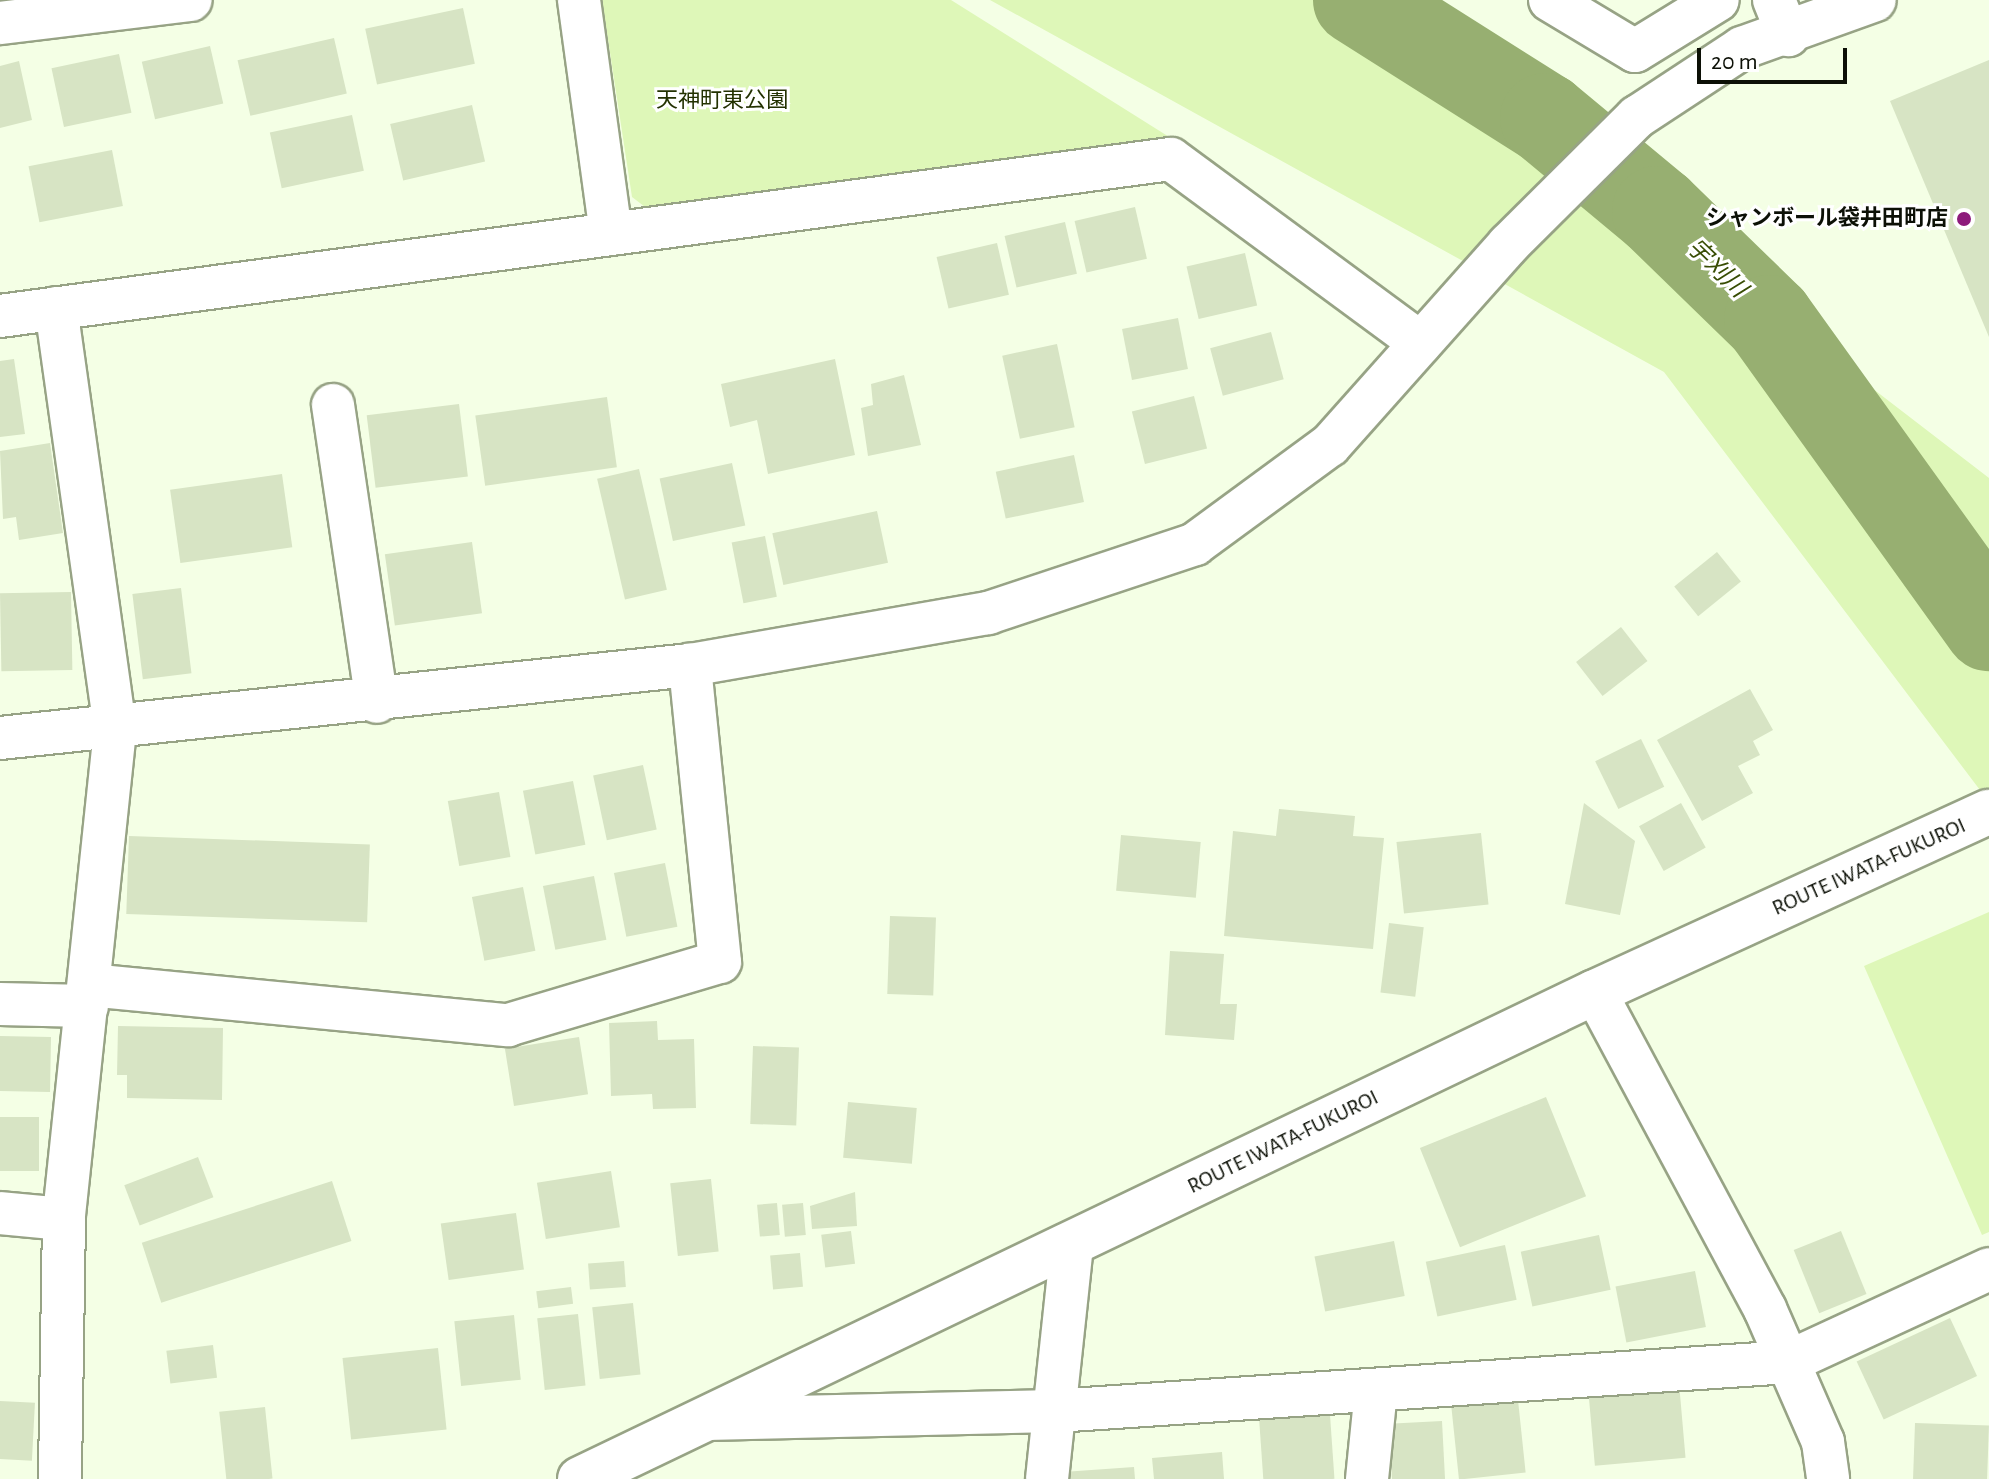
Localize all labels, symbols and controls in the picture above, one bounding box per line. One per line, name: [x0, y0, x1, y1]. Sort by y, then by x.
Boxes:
scale bar: [1701, 32, 1851, 82]
text: 20 m: [1711, 50, 1758, 74]
park label: 天神町東公園: [656, 88, 788, 114]
place label: シャンボール袋井田町店: [1706, 206, 1948, 232]
marker: シャンボール袋井田町店: [1955, 210, 1973, 228]
water label: 宇刈川: [1680, 234, 1752, 304]
street label: ROUTE IWATA-FUKUROI: [1768, 812, 1970, 922]
street label: ROUTE IWATA-FUKUROI: [1183, 1084, 1383, 1200]

